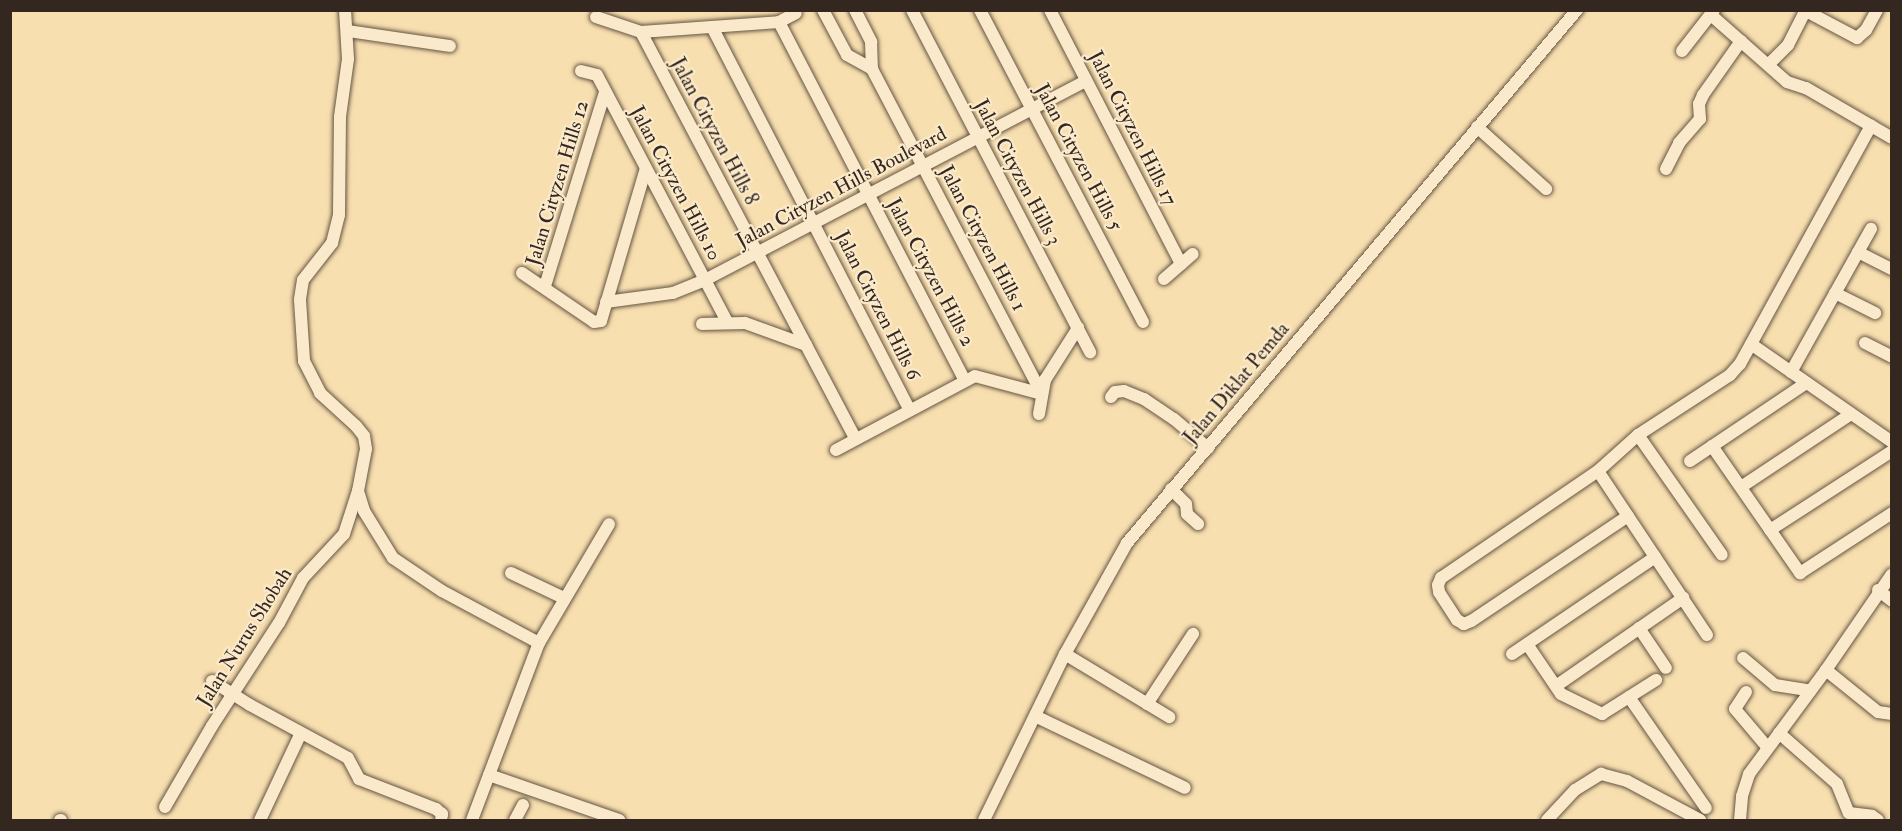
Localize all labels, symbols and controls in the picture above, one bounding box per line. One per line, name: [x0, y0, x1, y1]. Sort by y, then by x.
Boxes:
street label: Jalan Cityzen Hills 17: [1084, 47, 1182, 209]
street label: Jalan Cityzen Hills 8: [666, 53, 764, 209]
street label: Jalan Cityzen Hills 5: [1030, 79, 1128, 235]
street label: Jalan Cityzen Hills 3: [969, 95, 1067, 249]
street label: Jalan Cityzen Hills 12: [520, 97, 594, 269]
street label: Jalan Cityzen Hills 10: [625, 102, 727, 264]
street label: Jalan Cityzen Hills Boulevard: [732, 121, 950, 253]
street label: Jalan Cityzen Hills 1: [935, 161, 1031, 315]
street label: Jalan Cityzen Hills 2: [882, 194, 980, 350]
street label: Jalan Cityzen Hills 6: [830, 226, 926, 384]
street label: Jalan Diklat Pemda: [1178, 317, 1294, 449]
street label: Jalan Nurus Shobah: [191, 563, 297, 711]

